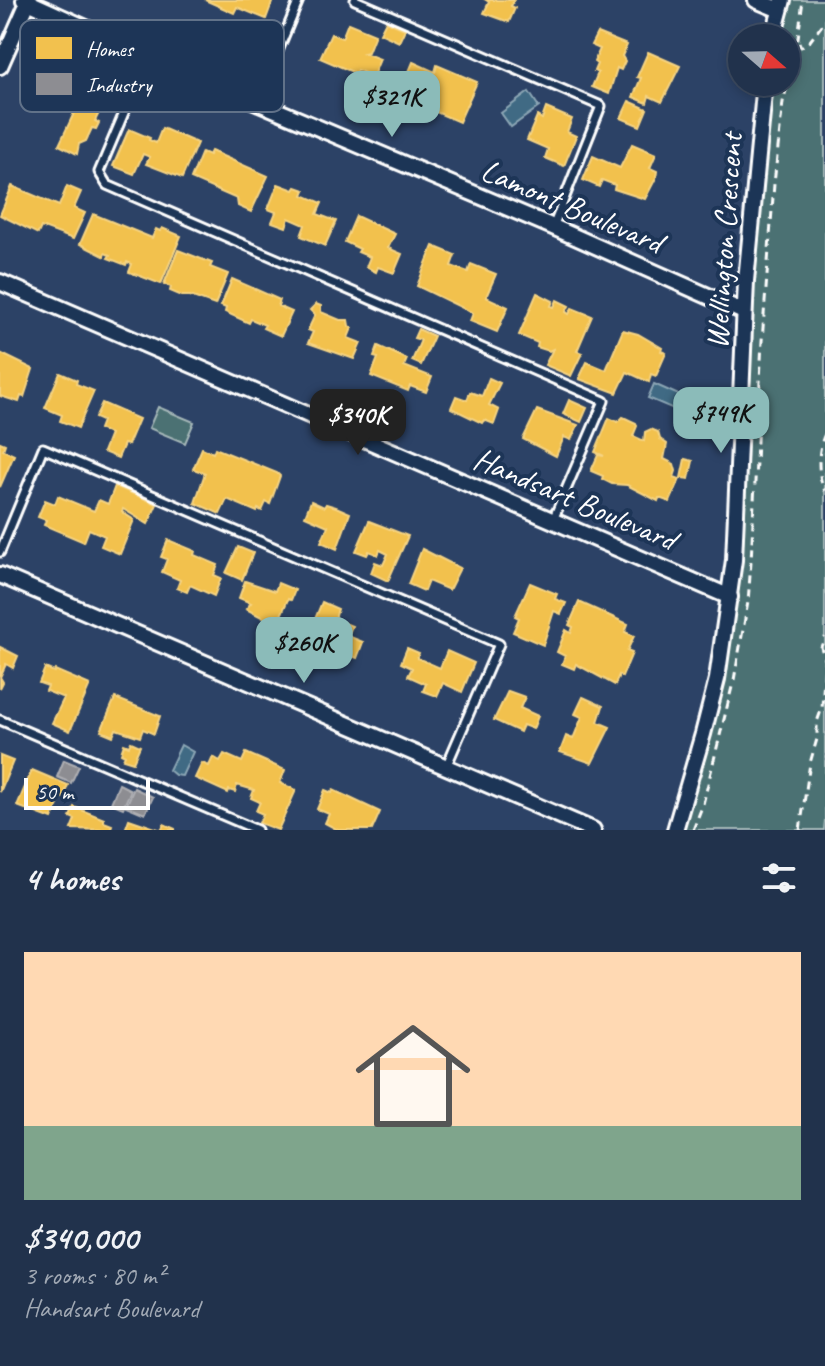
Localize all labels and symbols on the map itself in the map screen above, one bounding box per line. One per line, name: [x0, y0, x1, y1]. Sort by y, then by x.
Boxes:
legend: [20, 20, 284, 112]
north arrow: [728, 24, 800, 96]
text: Homes: [86, 35, 135, 63]
text: Industry: [86, 71, 154, 99]
pin: $321K: [336, 71, 448, 139]
street label: Wellington Crescent: [696, 128, 752, 350]
street label: Lamont Boulevard: [475, 149, 673, 264]
pin: $749K: [665, 387, 777, 455]
pin: $340K: [302, 389, 414, 457]
street label: Handsart Boulevard: [468, 438, 686, 562]
pin: $260K: [248, 617, 360, 685]
scale bar: [24, 774, 150, 810]

